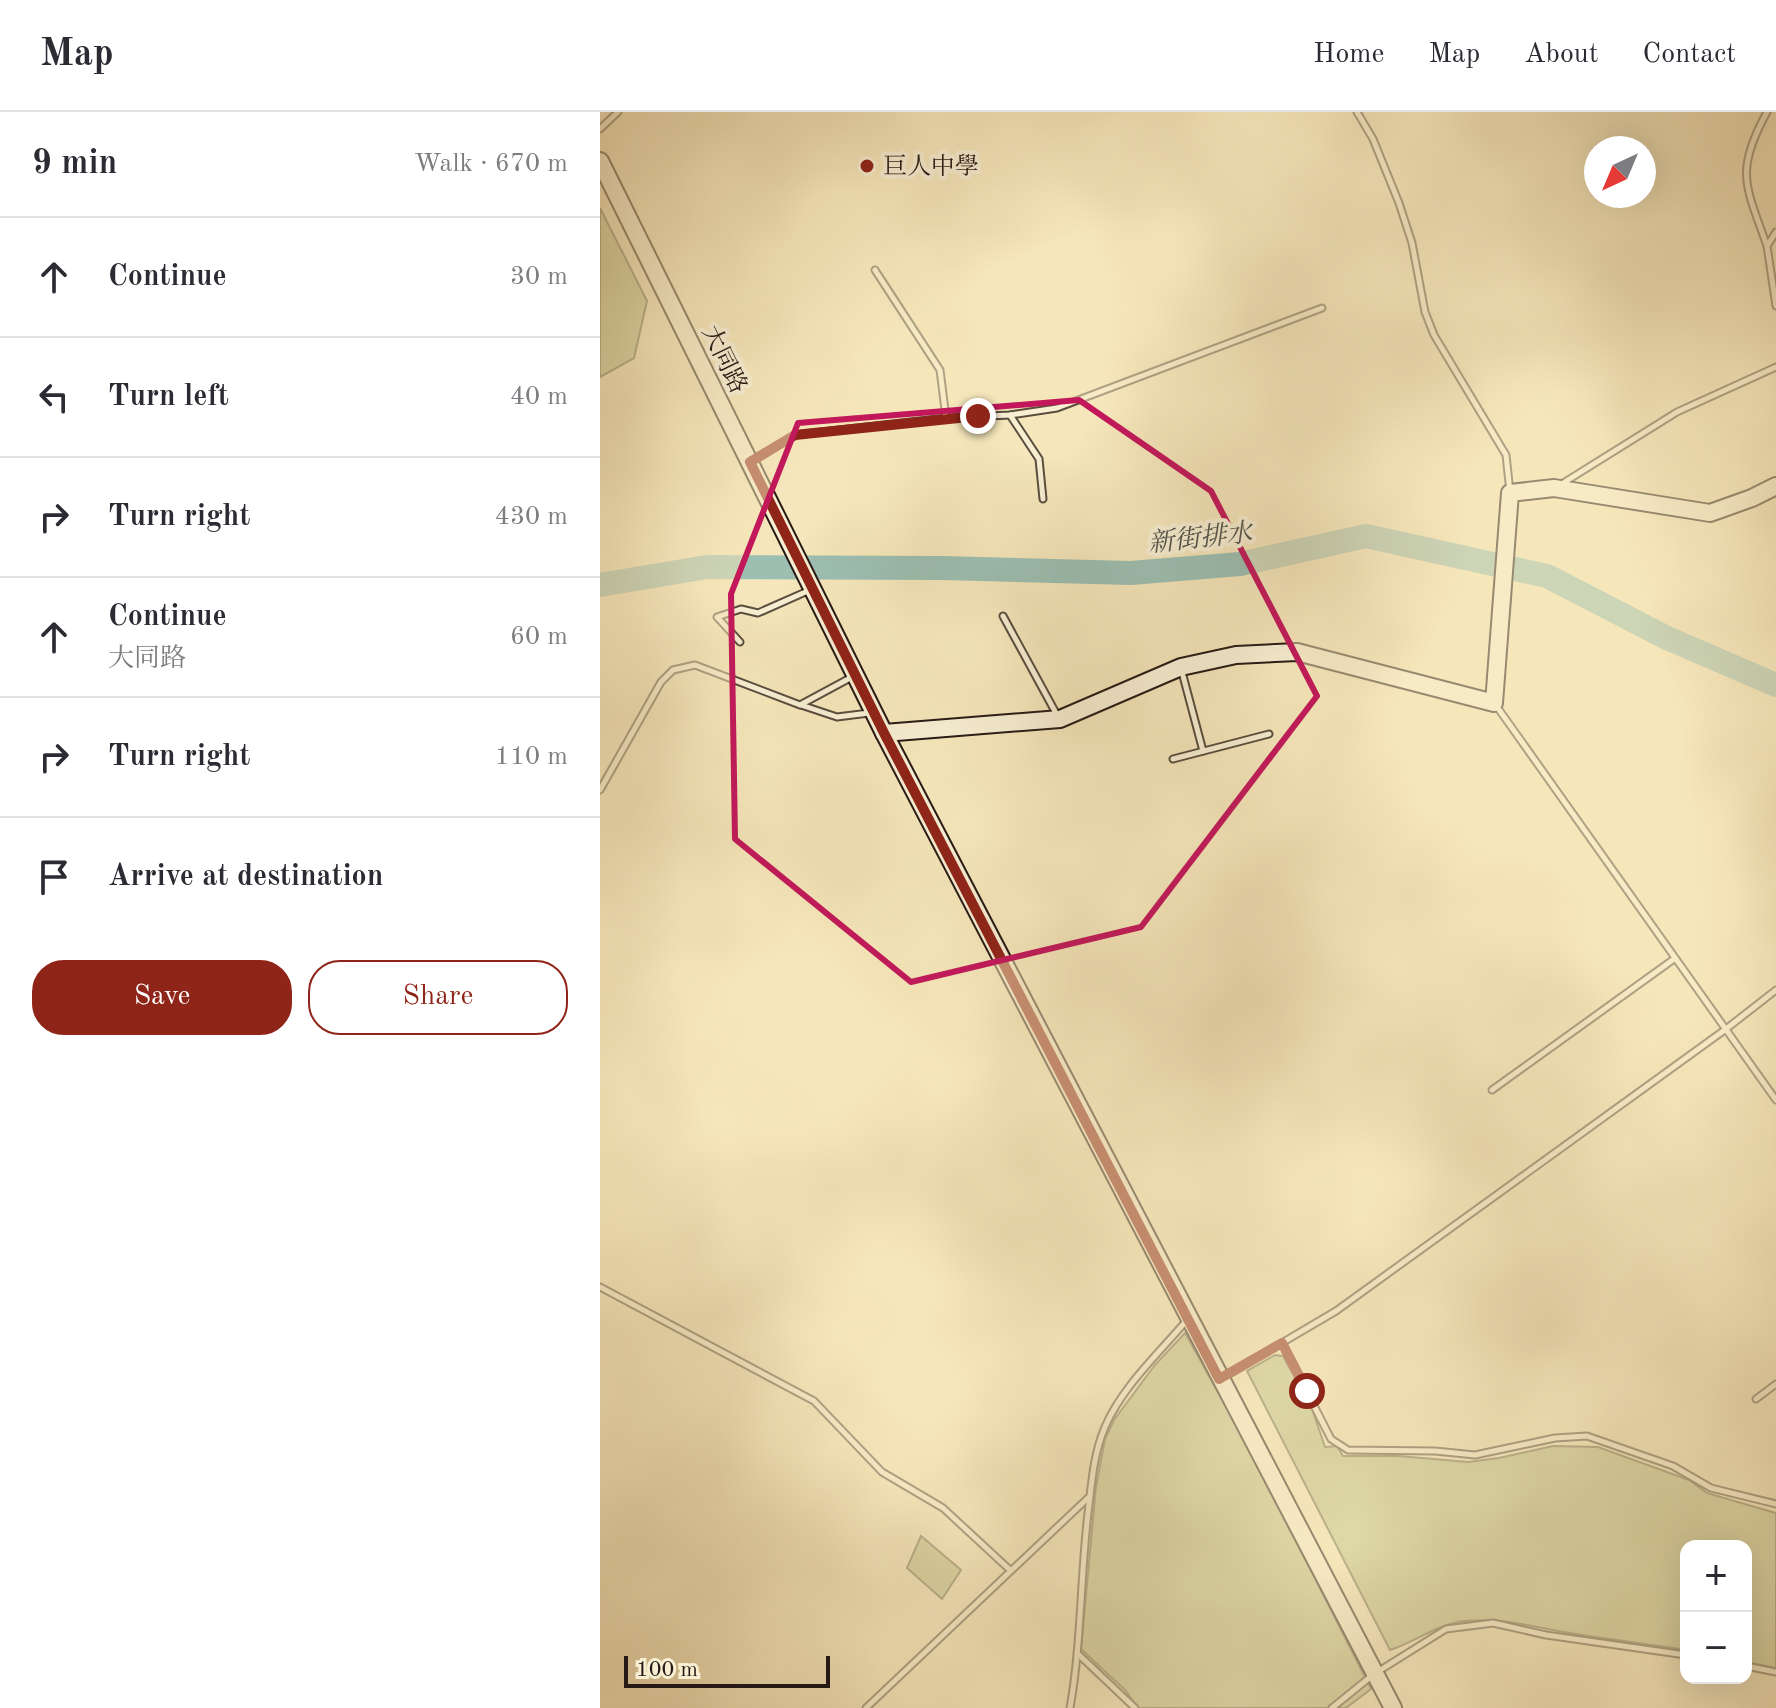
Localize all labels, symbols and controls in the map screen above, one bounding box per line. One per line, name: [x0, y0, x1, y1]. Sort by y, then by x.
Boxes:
text: Map: [40, 36, 114, 74]
text: Home: [1313, 41, 1384, 69]
text: Map: [1428, 41, 1480, 69]
text: About: [1524, 41, 1599, 69]
text: Contact: [1643, 41, 1736, 69]
north arrow: [1584, 136, 1656, 208]
text: 9 min: [32, 147, 117, 181]
text: Walk · 670 m: [414, 151, 568, 177]
place label: 巨人中學: [883, 153, 979, 180]
marker: 巨人中學: [858, 157, 876, 175]
icon: ahead: [32, 255, 76, 299]
text: Continue: [108, 262, 227, 292]
text: 30 m: [510, 264, 568, 290]
street label: 大同路: [697, 321, 752, 397]
icon: left: [32, 375, 76, 419]
text: Turn left: [108, 382, 229, 412]
text: 40 m: [510, 384, 568, 410]
route end: [960, 398, 996, 434]
icon: right: [32, 495, 76, 539]
text: Turn right: [108, 502, 250, 532]
text: 430 m: [495, 504, 568, 530]
water label: 新街排水: [1147, 518, 1256, 557]
text: Continue: [108, 602, 227, 632]
icon: ahead: [32, 615, 76, 659]
text: 60 m: [510, 624, 568, 650]
text: 大同路: [108, 646, 186, 672]
icon: right: [32, 735, 76, 779]
text: Turn right: [108, 742, 250, 772]
text: 110 m: [495, 744, 568, 770]
icon: arrive: [32, 855, 76, 899]
text: Arrive at destination: [108, 862, 383, 892]
button: Save: [32, 960, 292, 1035]
button: Share: [308, 960, 568, 1035]
route start: [1289, 1373, 1325, 1409]
map controls: [1680, 1540, 1752, 1684]
button: +: [1680, 1540, 1752, 1612]
button: −: [1680, 1612, 1752, 1684]
scale bar: [624, 1652, 830, 1688]
text: 100 m: [636, 1659, 698, 1681]

